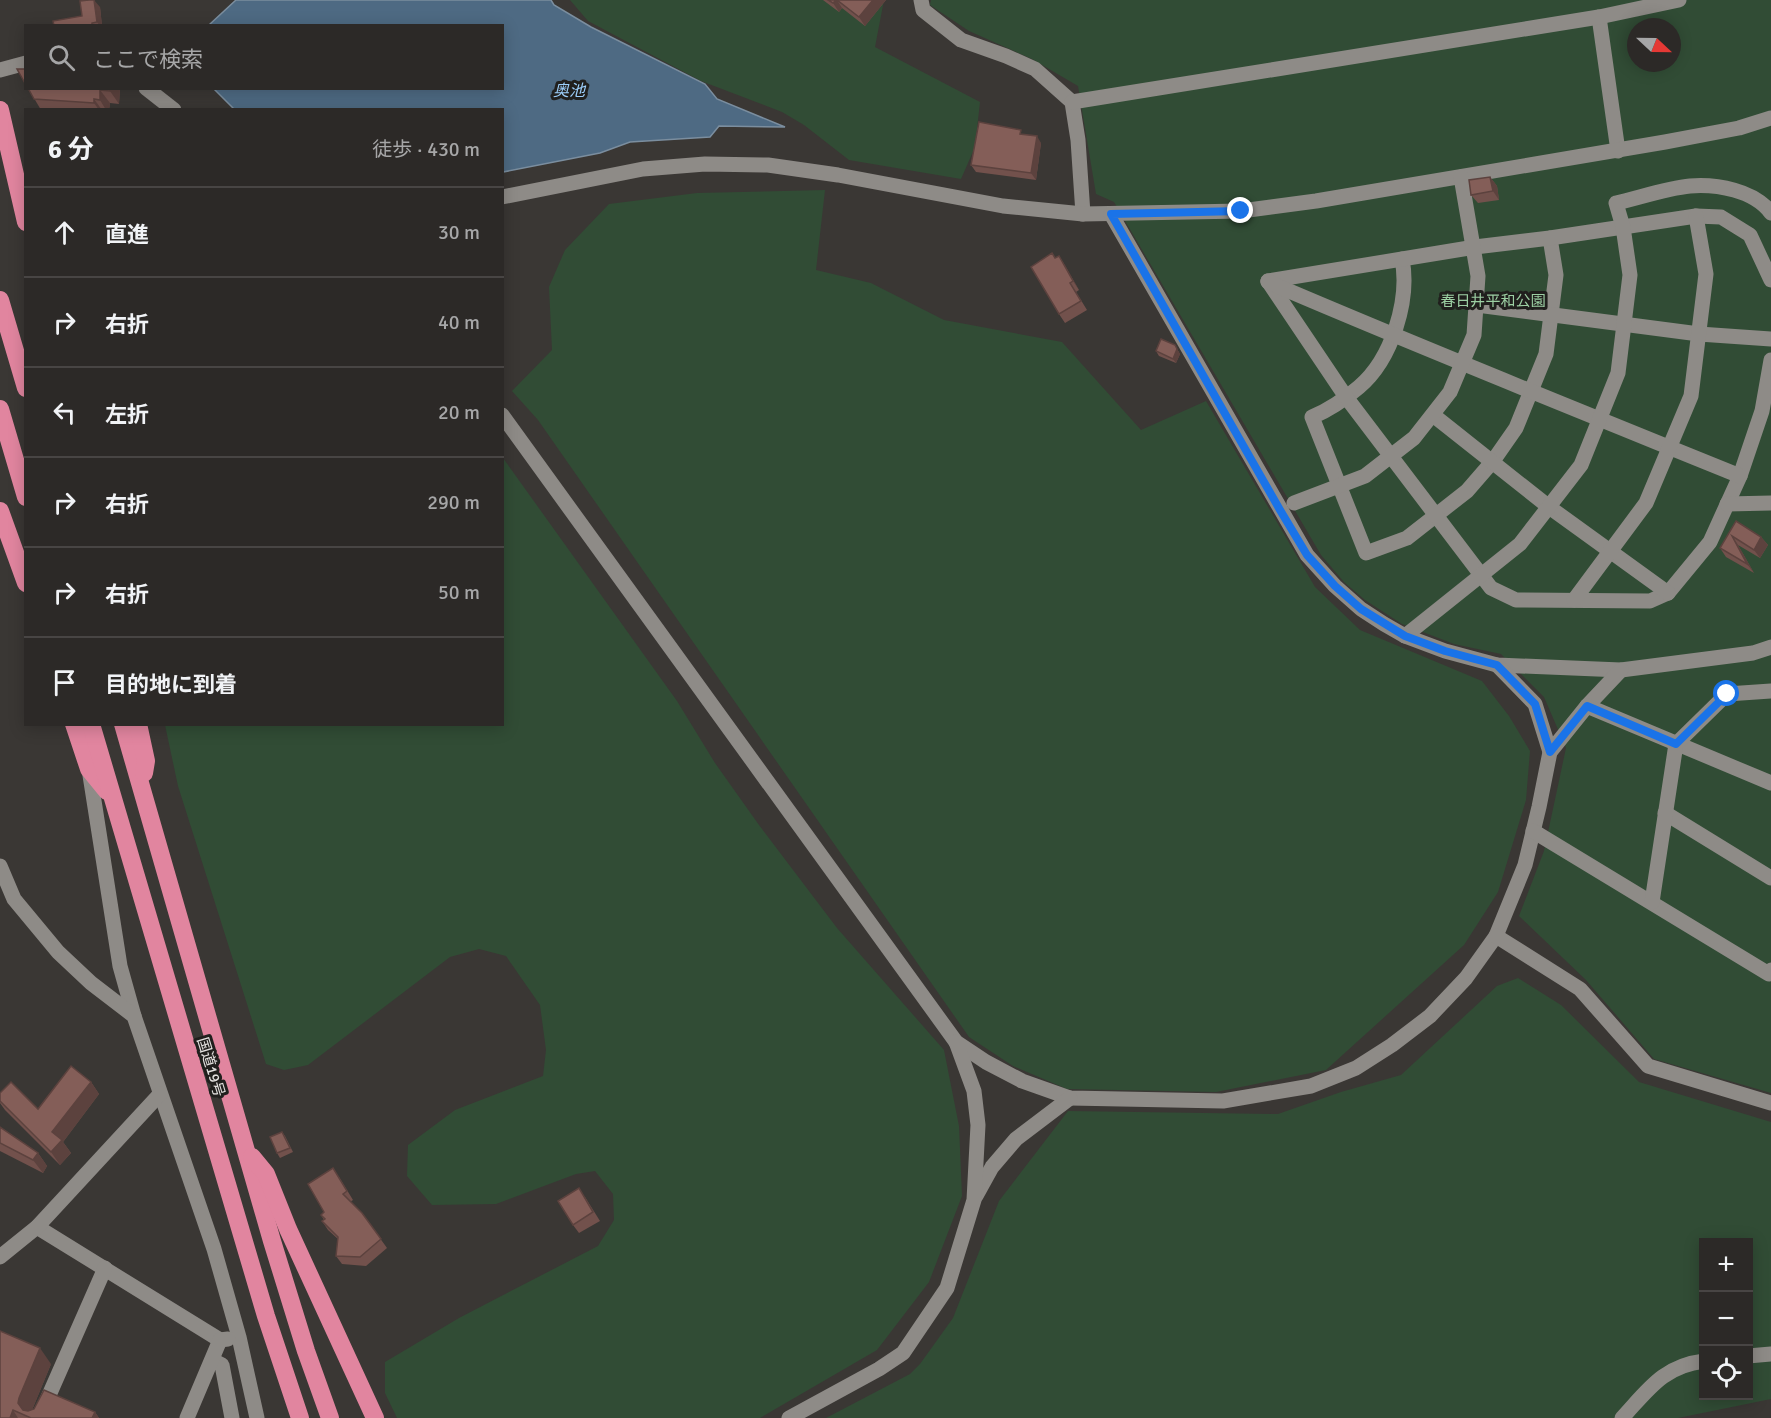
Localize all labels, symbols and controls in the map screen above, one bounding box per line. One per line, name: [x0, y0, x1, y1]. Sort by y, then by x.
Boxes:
north arrow: [1627, 18, 1681, 72]
search box: [24, 24, 504, 90]
icon: search: [45, 41, 78, 74]
text: ここで検索: [93, 46, 203, 73]
water label: 奥池: [553, 81, 587, 101]
text: 6 分: [48, 134, 94, 166]
text: 徒歩 · 430 m: [372, 137, 480, 162]
route end: [1227, 197, 1253, 223]
icon: ahead: [48, 216, 81, 249]
text: 30 m: [438, 220, 480, 245]
text: 直進: [105, 221, 149, 248]
park label: 春日井平和公園: [1440, 292, 1546, 310]
icon: right: [48, 306, 81, 339]
text: 40 m: [438, 310, 480, 335]
text: 右折: [105, 311, 149, 338]
icon: left: [48, 396, 81, 429]
text: 20 m: [438, 400, 480, 425]
text: 左折: [105, 401, 149, 428]
icon: right: [48, 486, 81, 519]
text: 290 m: [427, 490, 480, 515]
text: 右折: [105, 491, 149, 518]
icon: right: [48, 576, 81, 609]
text: 50 m: [438, 580, 480, 605]
text: 右折: [105, 581, 149, 608]
icon: arrive: [48, 666, 81, 699]
text: 目的地に到着: [105, 671, 237, 698]
route start: [1713, 680, 1739, 706]
street label: 国道19号: [193, 1035, 229, 1099]
map controls: [1699, 1238, 1753, 1400]
button: +: [1699, 1238, 1753, 1292]
button: −: [1699, 1292, 1753, 1346]
button: locate: [1699, 1346, 1753, 1400]

